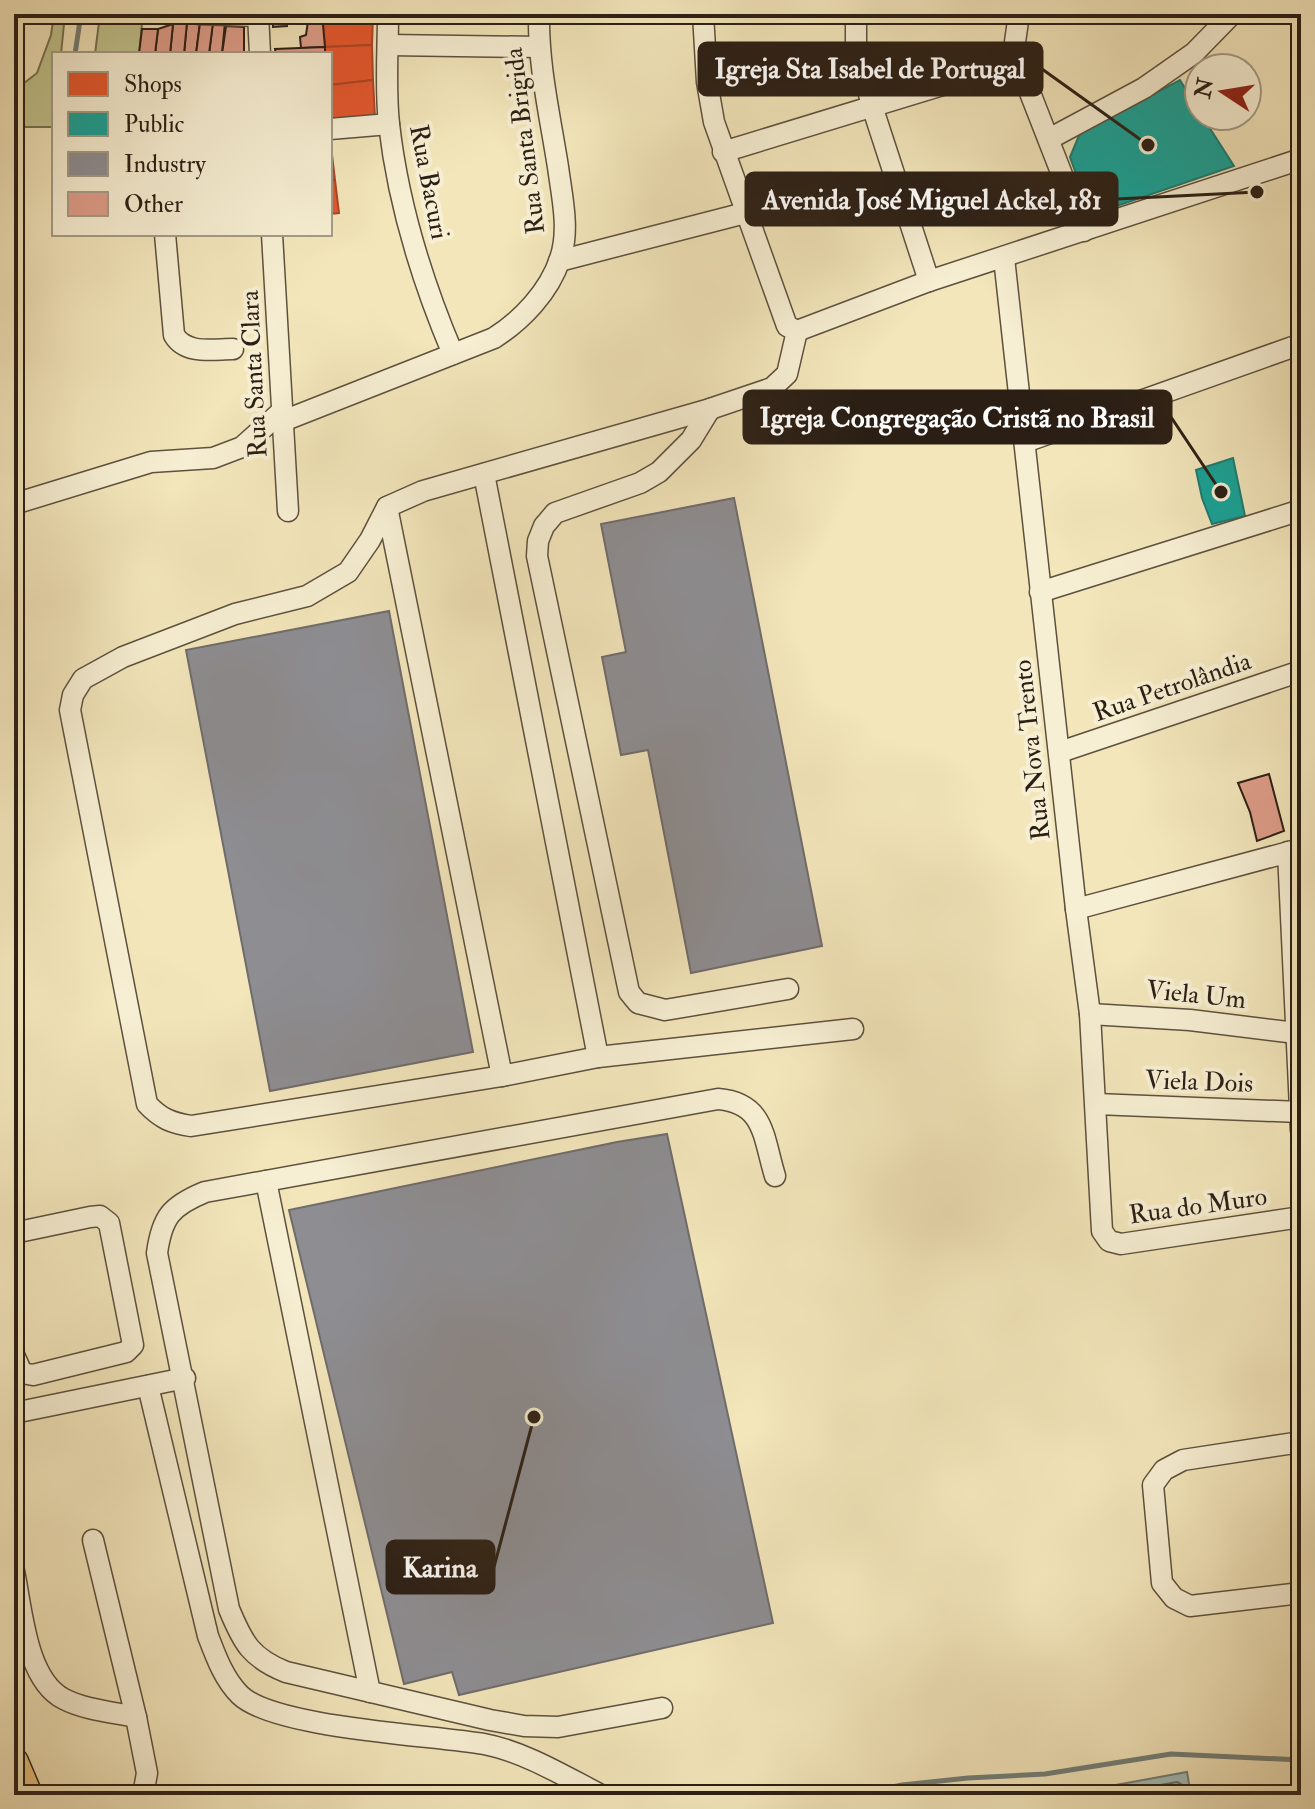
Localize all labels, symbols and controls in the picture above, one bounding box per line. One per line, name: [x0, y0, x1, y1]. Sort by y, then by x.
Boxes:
callout: Igreja Sta Isabel de Portugal: [699, 43, 1042, 95]
street label: Rua Santa Brigida: [498, 46, 552, 236]
legend: [52, 52, 332, 236]
text: Igreja Sta Isabel de Portugal: [715, 52, 1026, 87]
north arrow: [1183, 52, 1263, 132]
text: Shops: [124, 69, 182, 100]
text: N: [1188, 75, 1220, 102]
text: Public: [124, 109, 184, 140]
street label: Rua Bacuri: [402, 122, 456, 242]
text: Industry: [124, 149, 206, 180]
callout: Avenida José Miguel Ackel, 181: [746, 173, 1117, 225]
text: Avenida José Miguel Ackel, 181: [761, 183, 1102, 218]
text: Other: [124, 189, 183, 220]
street label: Rua Santa Clara: [234, 289, 274, 459]
callout: Igreja Congregação Cristã no Brasil: [744, 391, 1171, 443]
text: Igreja Congregação Cristã no Brasil: [759, 401, 1155, 436]
street label: Rua Petrolândia: [1089, 645, 1255, 729]
street label: Rua Nova Trento: [1007, 658, 1057, 842]
street label: Viela Um: [1145, 974, 1247, 1016]
street label: Viela Dois: [1144, 1064, 1254, 1100]
street label: Rua do Muro: [1127, 1180, 1269, 1232]
callout: Karina: [387, 1541, 494, 1593]
text: Karina: [403, 1551, 479, 1586]

